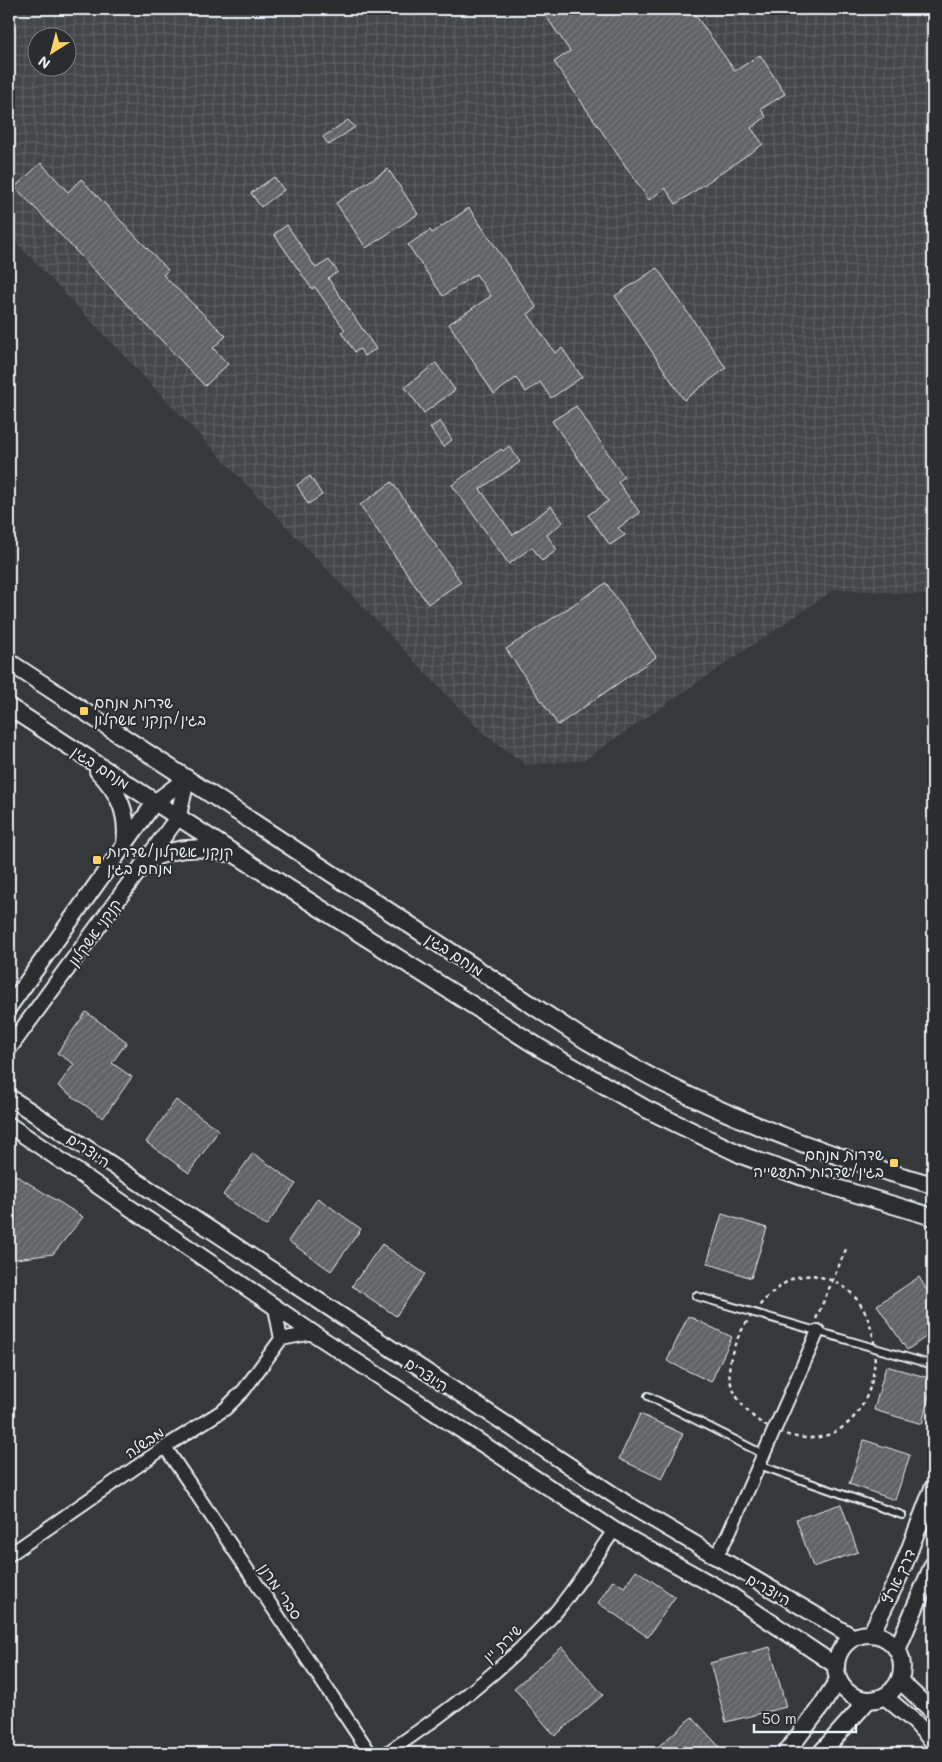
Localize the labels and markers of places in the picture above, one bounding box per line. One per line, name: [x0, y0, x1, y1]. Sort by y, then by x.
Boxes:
place label: שדרות מנחם בגין/קנקני אשקלון: [94, 692, 206, 730]
marker: שדרות מנחם בגין/קנקני אשקלון: [78, 705, 90, 717]
place label: קנקני אשקלון/שדרות מנחם בגין: [106, 841, 233, 878]
marker: קנקני אשקלון/שדרות מנחם בגין: [91, 854, 103, 866]
place label: שדרות מנחם בגין/שדרות התעשייה: [753, 1144, 884, 1181]
marker: שדרות מנחם בגין/שדרות התעשייה: [888, 1157, 900, 1169]

